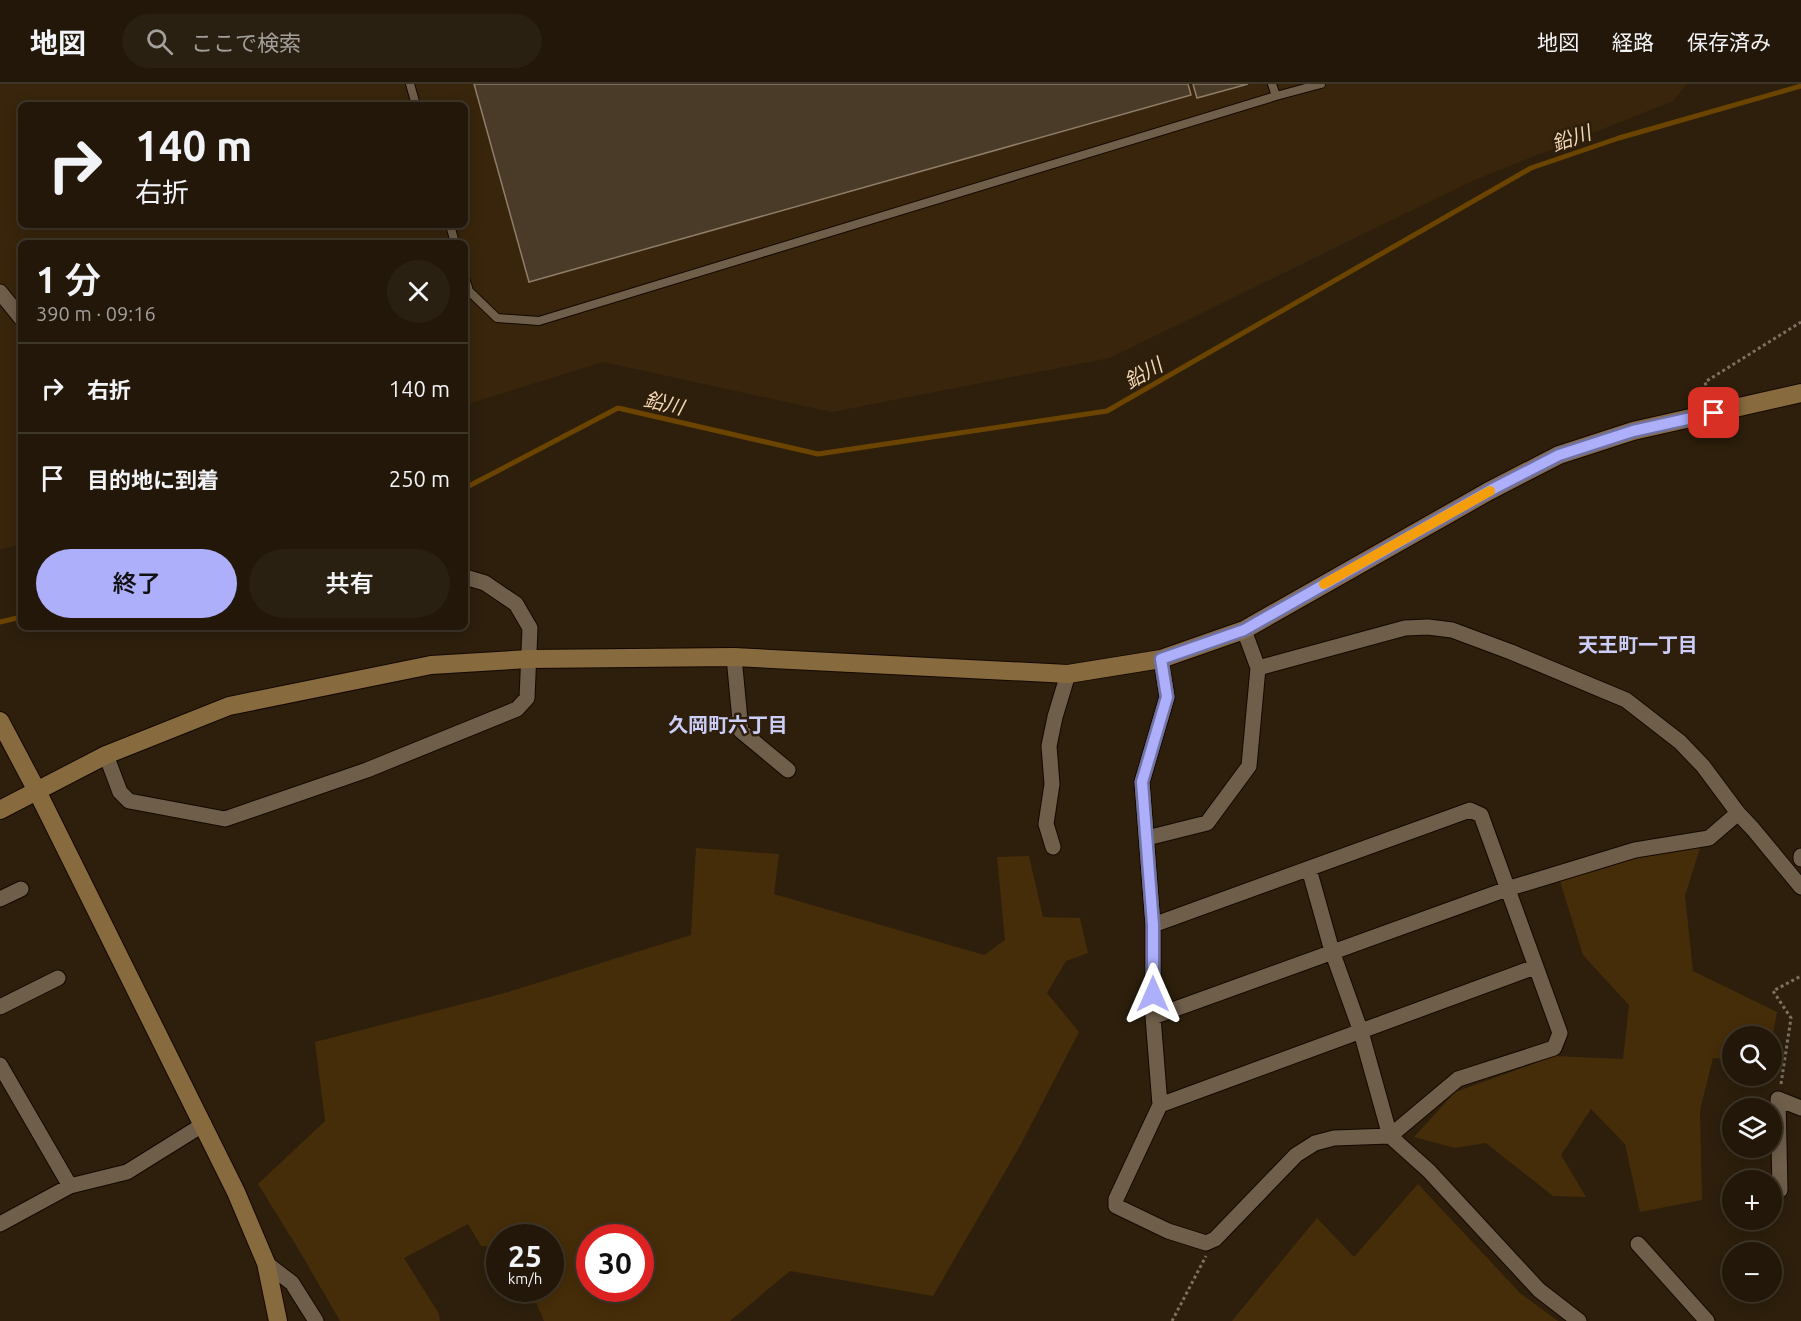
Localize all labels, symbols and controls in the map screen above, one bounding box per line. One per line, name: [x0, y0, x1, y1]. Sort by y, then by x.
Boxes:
search box: [122, 14, 542, 68]
icon: search: [143, 25, 176, 58]
text: 地図: [30, 27, 86, 58]
text: ここで検索: [191, 30, 301, 55]
text: 地図: [1537, 30, 1579, 54]
text: 経路: [1612, 30, 1654, 54]
text: 保存済み: [1687, 30, 1771, 54]
water label: 鉛川: [1548, 120, 1596, 155]
text: 140 m: [135, 122, 252, 169]
icon: right: [36, 126, 114, 204]
text: 右折: [135, 177, 189, 207]
text: 1 分: [36, 259, 101, 300]
button: close: [387, 260, 450, 323]
text: 390 m · 09:16: [36, 302, 156, 325]
water label: 鉛川: [1120, 352, 1168, 393]
icon: right: [36, 372, 69, 405]
text: 140 m: [389, 376, 450, 401]
text: 右折: [87, 377, 131, 402]
water label: 鉛川: [642, 387, 688, 419]
pin: [1688, 387, 1739, 438]
icon: arrive: [1697, 396, 1730, 429]
icon: arrive: [36, 462, 69, 495]
text: 250 m: [389, 466, 450, 491]
text: 目的地に到着: [87, 467, 219, 492]
button: 終了: [36, 549, 237, 618]
button: 共有: [249, 549, 450, 618]
district label: 天王町一丁目: [1578, 633, 1698, 656]
district label: 久岡町六丁目: [668, 713, 788, 736]
position arrow: [1121, 962, 1185, 1026]
map controls: [1722, 1026, 1782, 1302]
button: search: [1722, 1026, 1782, 1086]
button: layers: [1722, 1098, 1782, 1158]
button: +: [1722, 1170, 1782, 1230]
speed limit sign: 30: [576, 1224, 654, 1302]
text: 25: [508, 1239, 542, 1273]
button: −: [1722, 1242, 1782, 1302]
text: km/h: [508, 1270, 542, 1287]

